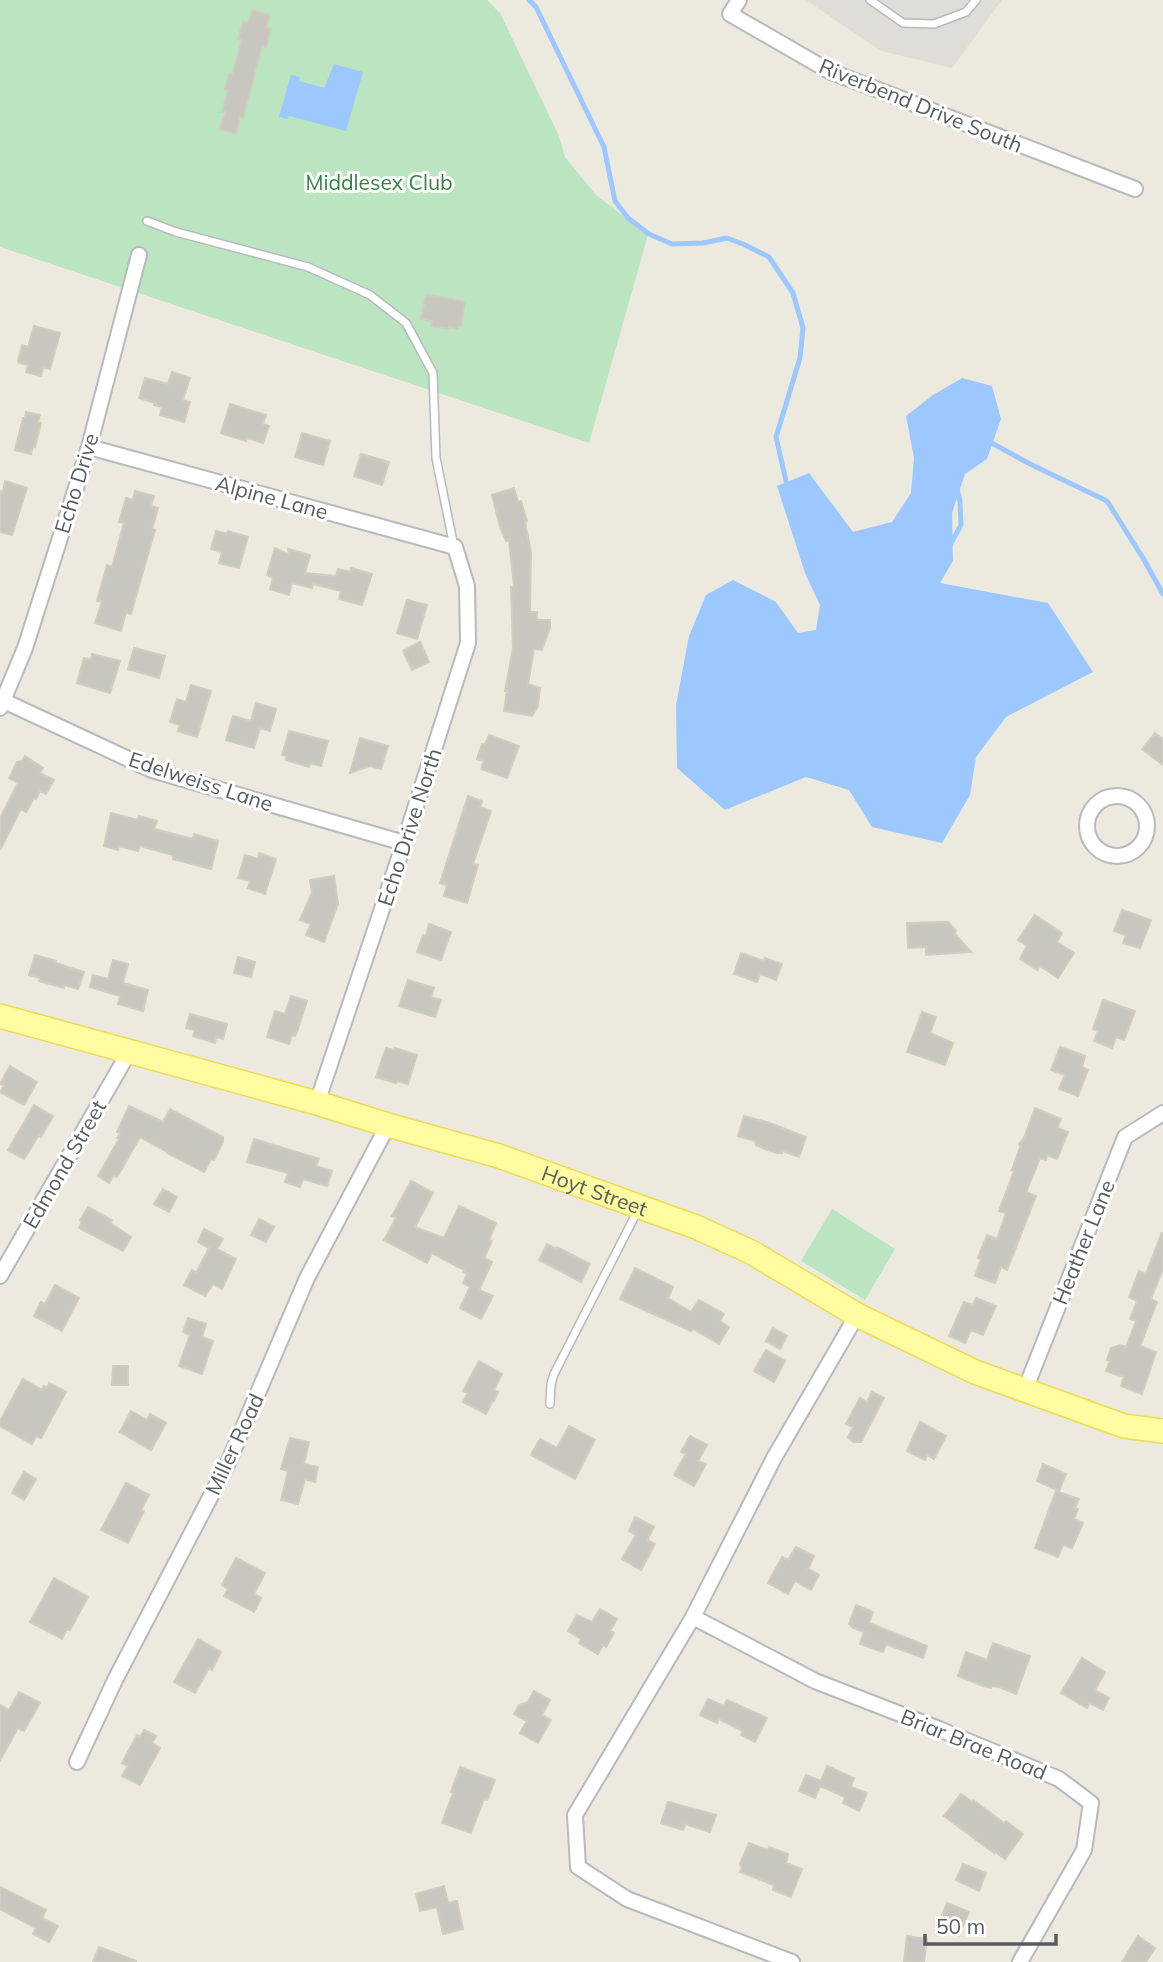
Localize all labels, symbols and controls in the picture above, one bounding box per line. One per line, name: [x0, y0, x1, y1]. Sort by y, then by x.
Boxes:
street label: Riverbend Drive South: [816, 52, 1026, 158]
park label: Middlesex Club: [305, 169, 453, 195]
street label: Echo Drive: [48, 430, 104, 536]
street label: Alpine Lane: [213, 470, 331, 524]
street label: Edelweiss Lane: [126, 745, 276, 817]
street label: Echo Drive North: [371, 745, 447, 909]
street label: Edmond Street: [17, 1095, 111, 1233]
street label: Hoyt Street: [538, 1160, 651, 1221]
street label: Heather Lane: [1046, 1176, 1120, 1308]
street label: Miller Road: [199, 1389, 269, 1499]
street label: Briar Brae Road: [897, 1703, 1051, 1785]
scale bar: [925, 1902, 1056, 1946]
text: 50 m: [936, 1913, 985, 1939]

